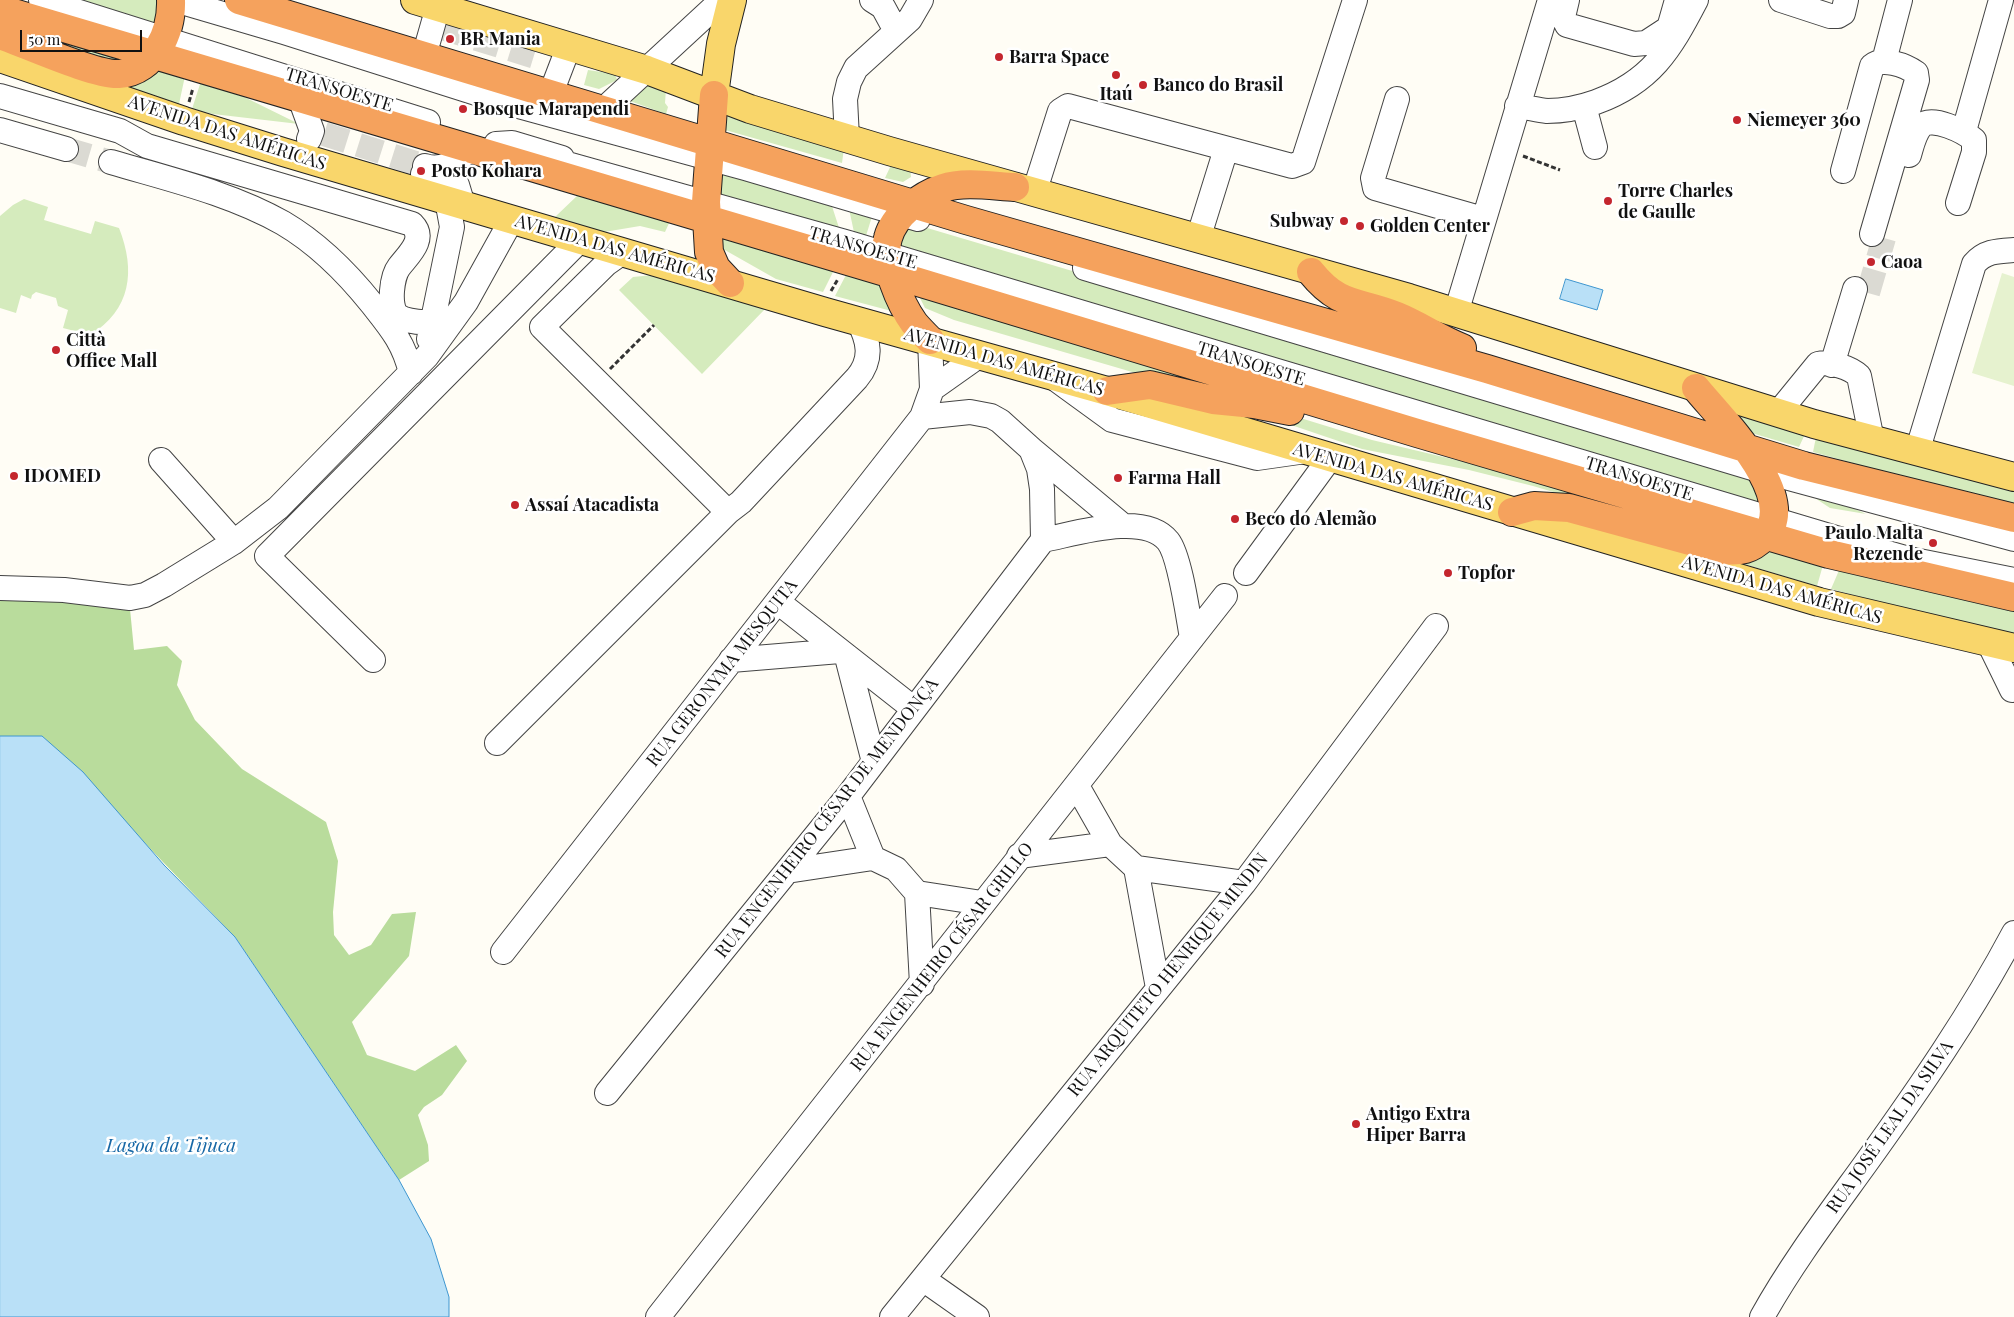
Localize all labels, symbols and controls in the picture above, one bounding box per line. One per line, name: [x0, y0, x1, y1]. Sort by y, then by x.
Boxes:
scale bar: [22, 20, 145, 52]
place label: BR Mania: [460, 28, 541, 50]
text: 50 m: [28, 29, 60, 49]
marker: BR Mania: [444, 33, 456, 45]
place label: Barra Space: [1009, 46, 1109, 68]
marker: Barra Space: [993, 51, 1005, 63]
street label: TRANSOESTE: [282, 63, 396, 117]
marker: Itaú: [1110, 69, 1122, 81]
place label: Banco do Brasil: [1153, 74, 1283, 96]
marker: Banco do Brasil: [1137, 79, 1149, 91]
place label: Itaú: [1099, 83, 1133, 105]
street label: AVENIDA DAS AMÉRICAS: [125, 91, 329, 175]
place label: Bosque Marapendi: [473, 98, 629, 120]
marker: Bosque Marapendi: [457, 103, 469, 115]
place label: Niemeyer 360: [1747, 109, 1861, 131]
marker: Niemeyer 360: [1731, 114, 1743, 126]
place label: Posto Kohara: [431, 160, 542, 182]
marker: Posto Kohara: [415, 165, 427, 177]
place label: Torre Charles de Gaulle: [1618, 180, 1733, 222]
marker: Torre Charles de Gaulle: [1602, 195, 1614, 207]
street label: AVENIDA DAS AMÉRICAS: [513, 210, 717, 288]
place label: Subway: [1270, 210, 1334, 232]
marker: Subway: [1338, 215, 1350, 227]
place label: Golden Center: [1370, 215, 1490, 237]
marker: Golden Center: [1354, 220, 1366, 232]
street label: TRANSOESTE: [806, 222, 920, 274]
place label: Caoa: [1881, 251, 1923, 273]
marker: Caoa: [1865, 256, 1877, 268]
street label: AVENIDA DAS AMÉRICAS: [902, 323, 1106, 401]
place label: Città Office Mall: [66, 329, 157, 372]
street label: TRANSOESTE: [1194, 337, 1308, 391]
marker: Città Office Mall: [50, 344, 62, 356]
street label: AVENIDA DAS AMÉRICAS: [1291, 438, 1495, 516]
street label: TRANSOESTE: [1582, 452, 1696, 506]
place label: IDOMED: [24, 465, 101, 487]
place label: Farma Hall: [1128, 467, 1221, 489]
marker: IDOMED: [8, 470, 20, 482]
marker: Farma Hall: [1112, 472, 1124, 484]
place label: Assaí Atacadista: [525, 494, 659, 516]
marker: Assaí Atacadista: [509, 499, 521, 511]
place label: Beco do Alemão: [1245, 508, 1377, 530]
marker: Beco do Alemão: [1229, 513, 1241, 525]
place label: Paulo Malta Rezende: [1825, 522, 1923, 564]
marker: Paulo Malta Rezende: [1927, 537, 1939, 549]
street label: AVENIDA DAS AMÉRICAS: [1680, 551, 1884, 629]
place label: Topfor: [1458, 562, 1515, 584]
marker: Topfor: [1442, 567, 1454, 579]
street label: RUA GERONYMA MESQUITA: [642, 575, 802, 771]
street label: RUA ENGENHEIRO CÉSAR DE MENDONÇA: [711, 674, 943, 962]
street label: RUA ENGENHEIRO CÉSAR GRILLO: [846, 838, 1038, 1076]
street label: RUA ARQUITETO HENRIQUE MINDIN: [1063, 849, 1273, 1101]
street label: RUA JOSÉ LEAL DA SILVA: [1822, 1036, 1958, 1218]
place label: Antigo Extra Hiper Barra: [1366, 1103, 1470, 1146]
marker: Antigo Extra Hiper Barra: [1350, 1118, 1362, 1130]
water label: Lagoa da Tijuca: [106, 1135, 236, 1157]

